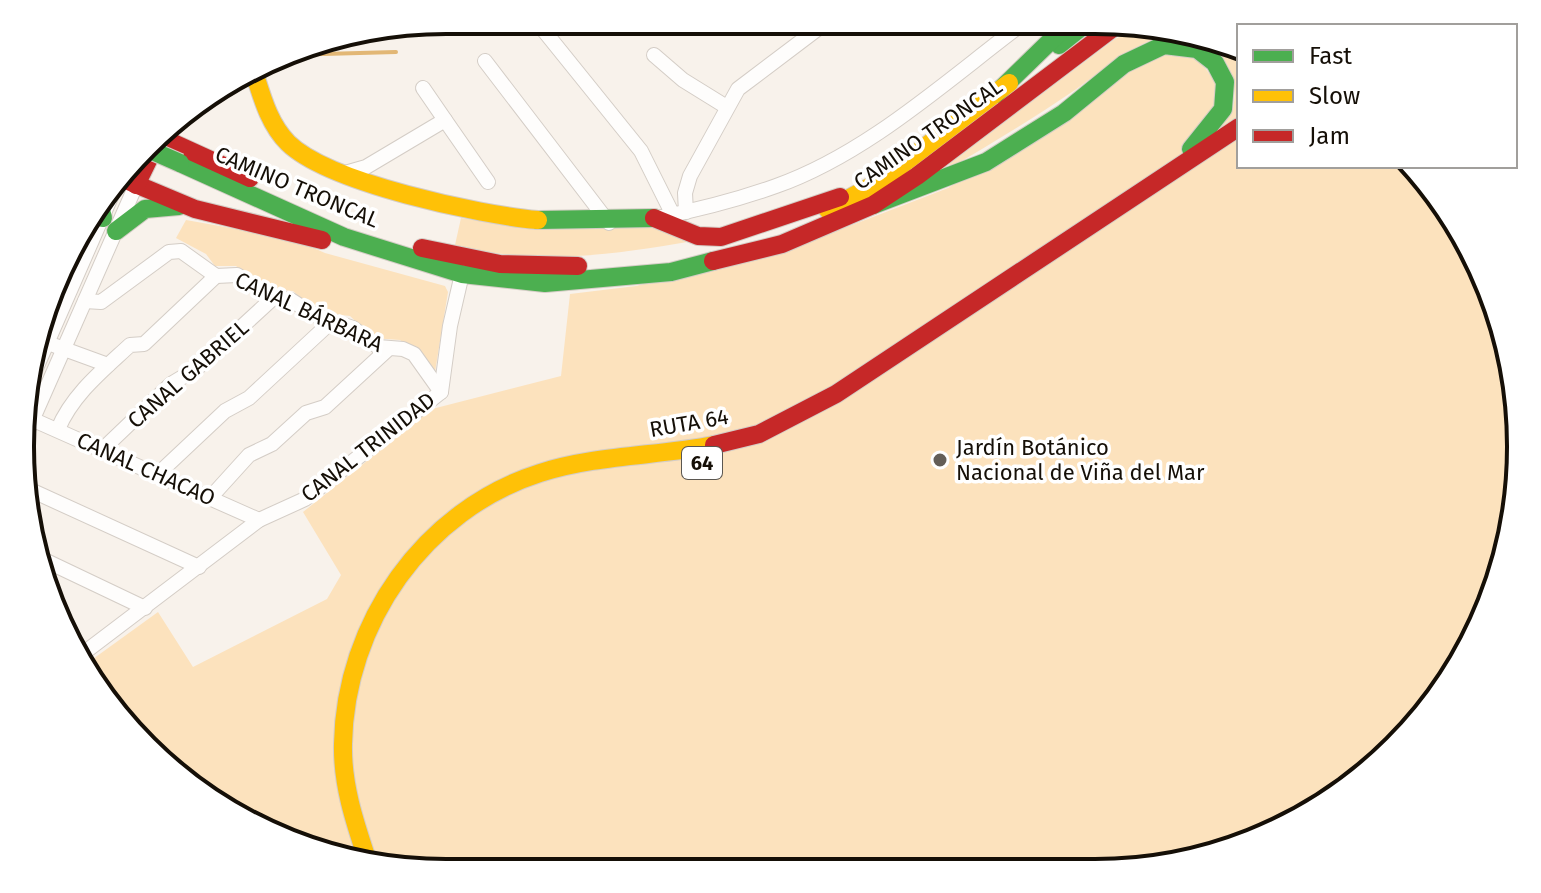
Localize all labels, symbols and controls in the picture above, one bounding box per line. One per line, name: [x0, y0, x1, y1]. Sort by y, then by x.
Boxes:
legend: [1237, 24, 1517, 168]
text: Fast: [1309, 42, 1352, 70]
street label: CAMINO TRONCAL: [848, 73, 1008, 195]
text: Slow: [1309, 82, 1360, 110]
text: Jam: [1309, 122, 1350, 150]
street label: CAMINO TRONCAL: [211, 140, 383, 234]
street label: CANAL BÁRBARA: [231, 266, 388, 358]
street label: CANAL GABRIEL: [122, 314, 254, 434]
street label: CANAL TRINIDAD: [296, 386, 440, 508]
street label: RUTA 64: [647, 403, 731, 443]
street label: CANAL CHACAO: [72, 426, 220, 512]
place label: Jardín Botánico Nacional de Viña del Mar: [956, 434, 1205, 486]
road number: 64: [682, 447, 722, 479]
marker: Jardín Botánico Nacional de Viña del Mar: [931, 451, 949, 469]

